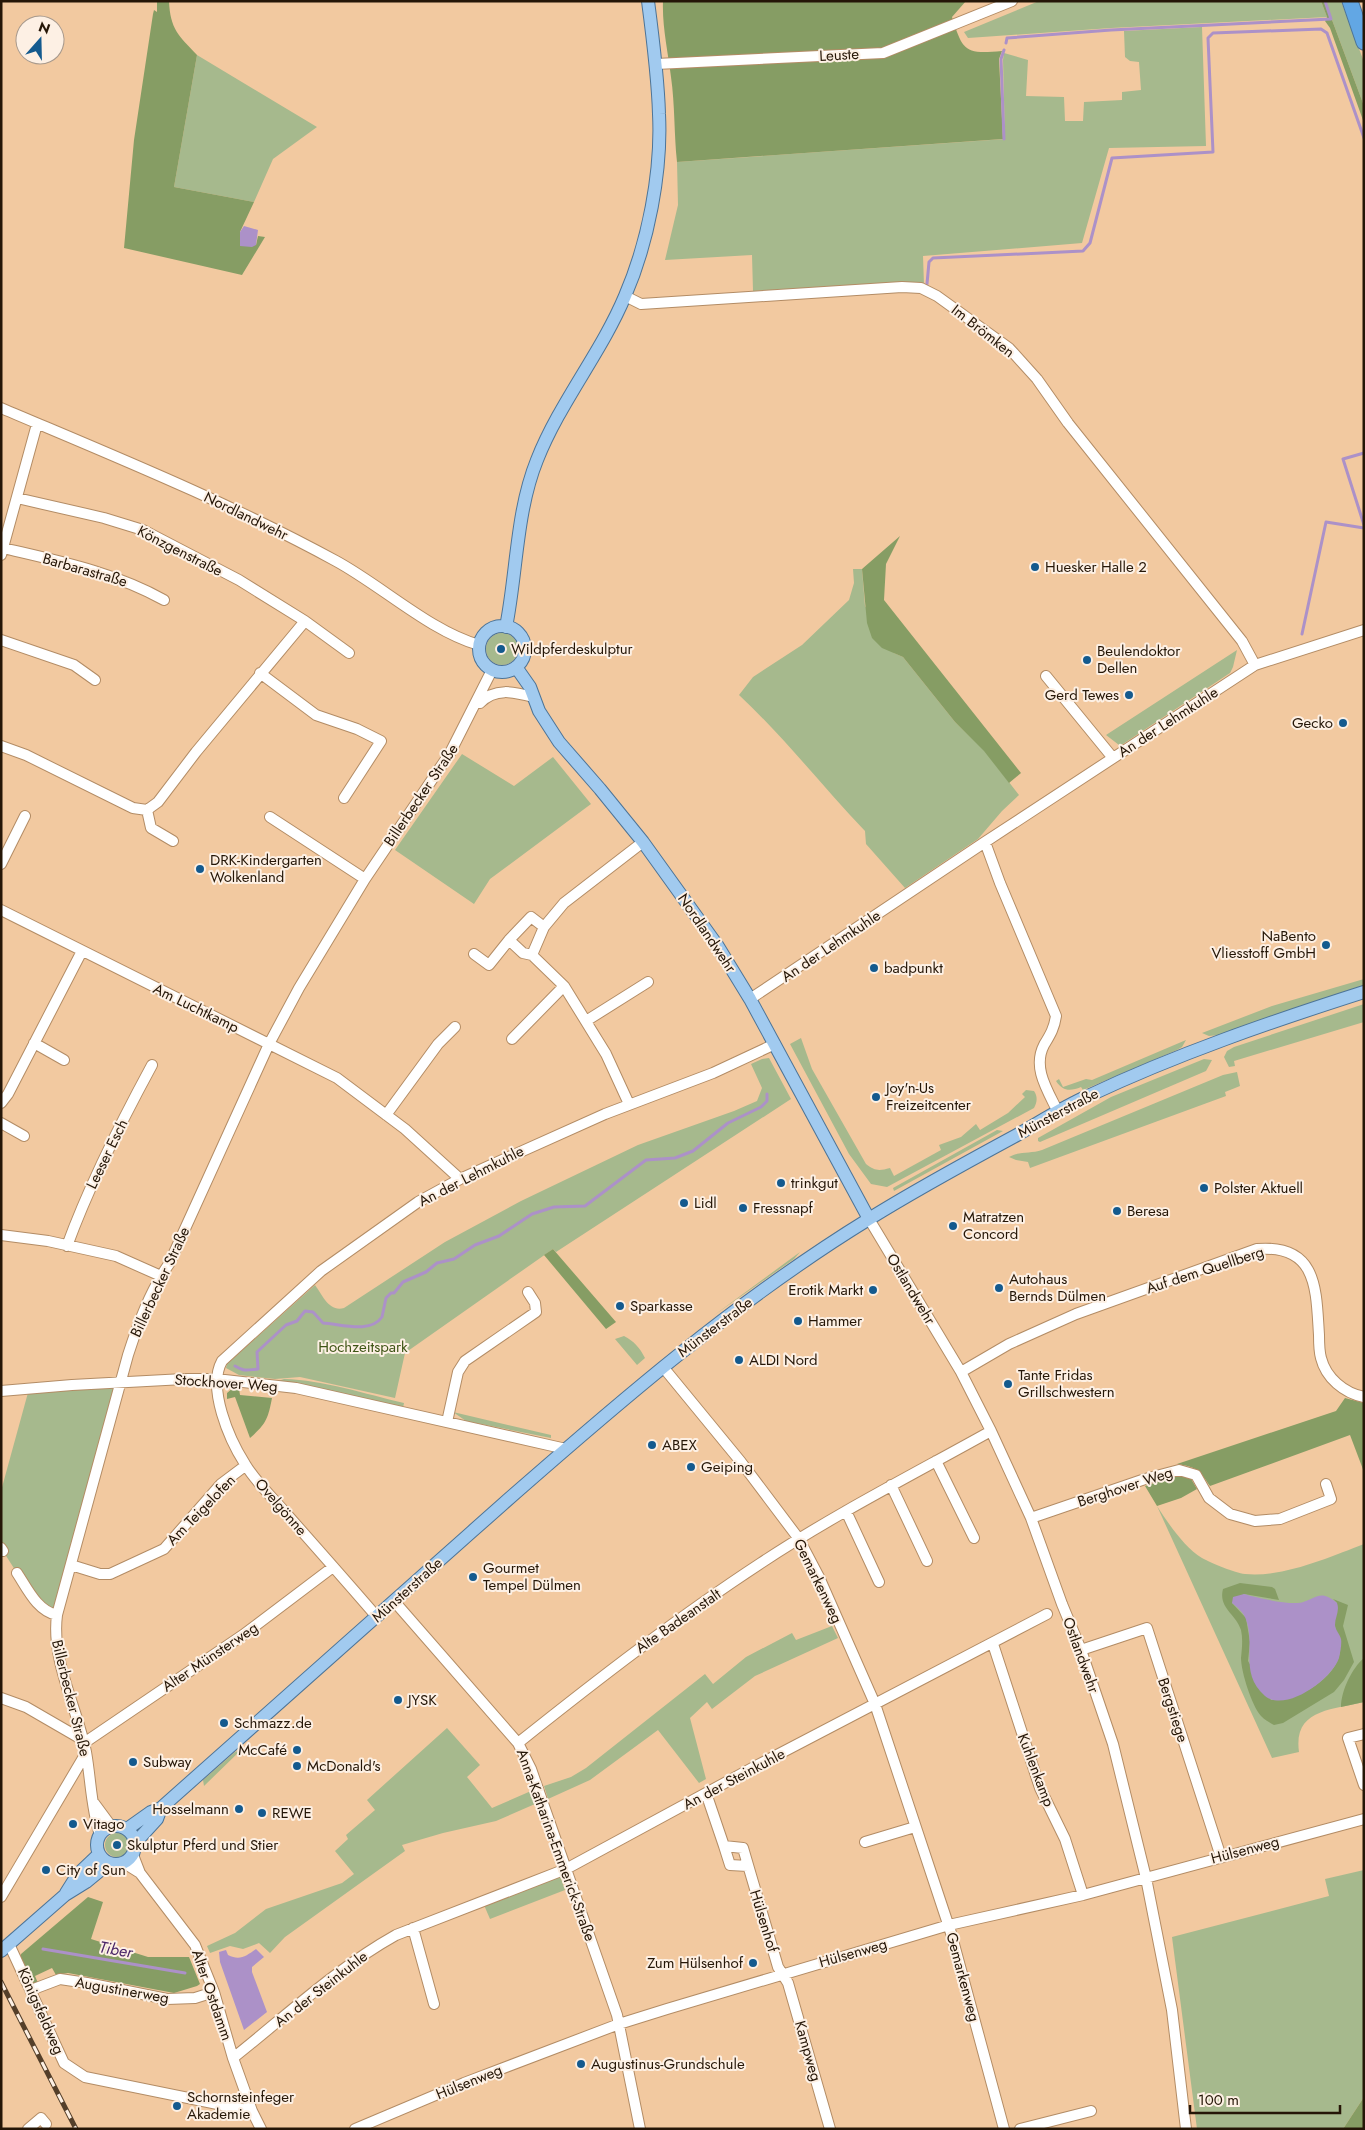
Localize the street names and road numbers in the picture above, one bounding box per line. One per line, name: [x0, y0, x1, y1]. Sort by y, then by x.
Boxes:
street label: Leuste: [819, 43, 860, 67]
street label: Im Brömken: [947, 299, 1019, 363]
street label: Nordlandwehr: [200, 486, 293, 546]
street label: Könzgenstraße: [134, 520, 227, 582]
street label: Barbarastraße: [40, 547, 130, 593]
street label: An der Lehmkuhle: [1114, 681, 1223, 763]
street label: Billerbecker Straße: [378, 739, 464, 851]
street label: Nordlandwehr: [672, 889, 742, 978]
street label: An der Lehmkuhle: [777, 904, 885, 987]
street label: Am Luchtkamp: [149, 978, 243, 1038]
street label: Münsterstraße: [1014, 1082, 1103, 1144]
street label: Leeser Esch: [81, 1115, 133, 1193]
street label: An der Lehmkuhle: [414, 1140, 528, 1212]
street label: Billerbecker Straße: [125, 1223, 195, 1341]
street label: Auf dem Quellberg: [1143, 1241, 1267, 1299]
street label: Ostlandwehr: [881, 1249, 941, 1329]
street label: Münsterstraße: [673, 1291, 757, 1362]
street label: Stockhover Weg: [174, 1368, 278, 1398]
street label: Berghover Weg: [1074, 1461, 1176, 1513]
street label: Am Teigelofen: [161, 1470, 241, 1550]
street label: Ovelgönne: [250, 1473, 312, 1541]
street label: Gemarkenweg: [788, 1535, 848, 1627]
street label: Münsterstraße: [367, 1552, 447, 1628]
street label: Alte Badeanstalt: [631, 1583, 726, 1659]
street label: Ostlandwehr: [1057, 1614, 1105, 1697]
street label: Alter Münsterweg: [158, 1617, 262, 1697]
street label: Billerbecker Straße: [46, 1637, 96, 1759]
street label: Bergstiege: [1152, 1675, 1194, 1746]
street label: Kuhlenkamp: [1012, 1730, 1060, 1810]
street label: An der Steinkuhle: [679, 1743, 789, 1815]
street label: Anna-Katharina-Emmerick-Straße: [511, 1746, 601, 1945]
street label: Hülsenweg: [1208, 1830, 1282, 1870]
street label: Hülsenhof: [744, 1887, 784, 1956]
street label: Gemarkenweg: [941, 1930, 985, 2024]
street label: Hülsenweg: [816, 1933, 890, 1973]
street label: An der Steinkuhle: [270, 1945, 372, 2032]
street label: Alter Ostdamm: [186, 1947, 238, 2043]
street label: Königsfeldweg: [12, 1964, 70, 2058]
street label: Augustinerweg: [73, 1971, 171, 2009]
street label: Kampweg: [789, 2018, 827, 2084]
street label: Hülsenweg: [432, 2059, 506, 2105]

